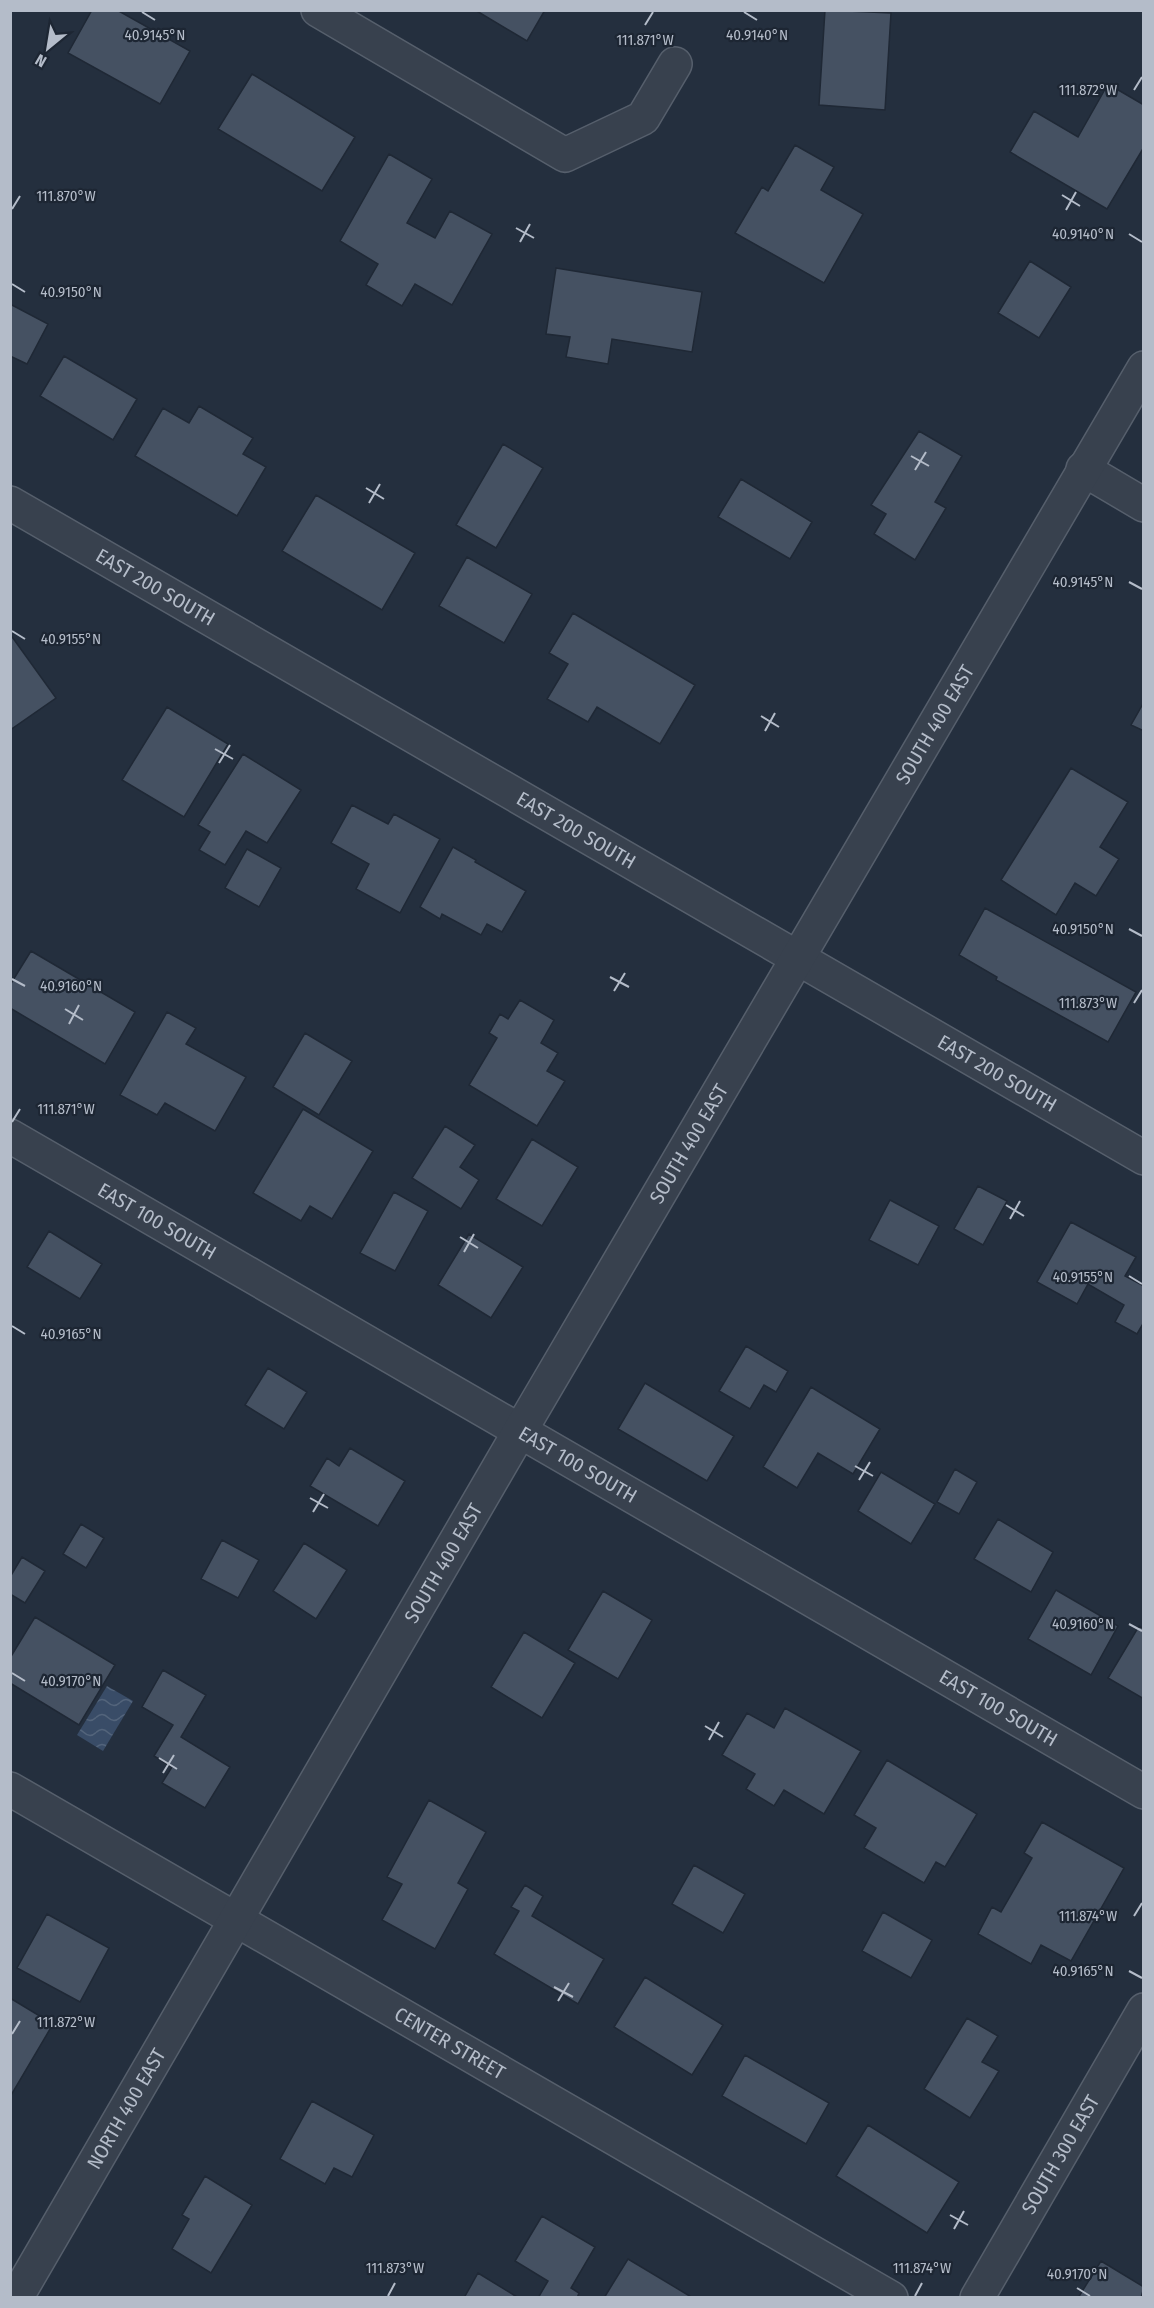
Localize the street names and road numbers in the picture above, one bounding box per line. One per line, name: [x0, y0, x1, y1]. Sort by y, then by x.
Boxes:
street label: EAST 200 SOUTH: [92, 543, 219, 631]
street label: SOUTH 400 EAST: [890, 660, 979, 789]
street label: EAST 200 SOUTH: [513, 786, 640, 874]
street label: EAST 200 SOUTH: [933, 1029, 1061, 1117]
street label: SOUTH 400 EAST: [644, 1079, 733, 1208]
street label: EAST 100 SOUTH: [94, 1178, 220, 1265]
street label: EAST 100 SOUTH: [515, 1421, 641, 1508]
street label: SOUTH 400 EAST: [399, 1498, 488, 1627]
street label: EAST 100 SOUTH: [935, 1664, 1062, 1751]
street label: CENTER STREET: [390, 2002, 510, 2085]
street label: NORTH 400 EAST: [82, 2044, 171, 2173]
street label: SOUTH 300 EAST: [1016, 2090, 1105, 2218]

